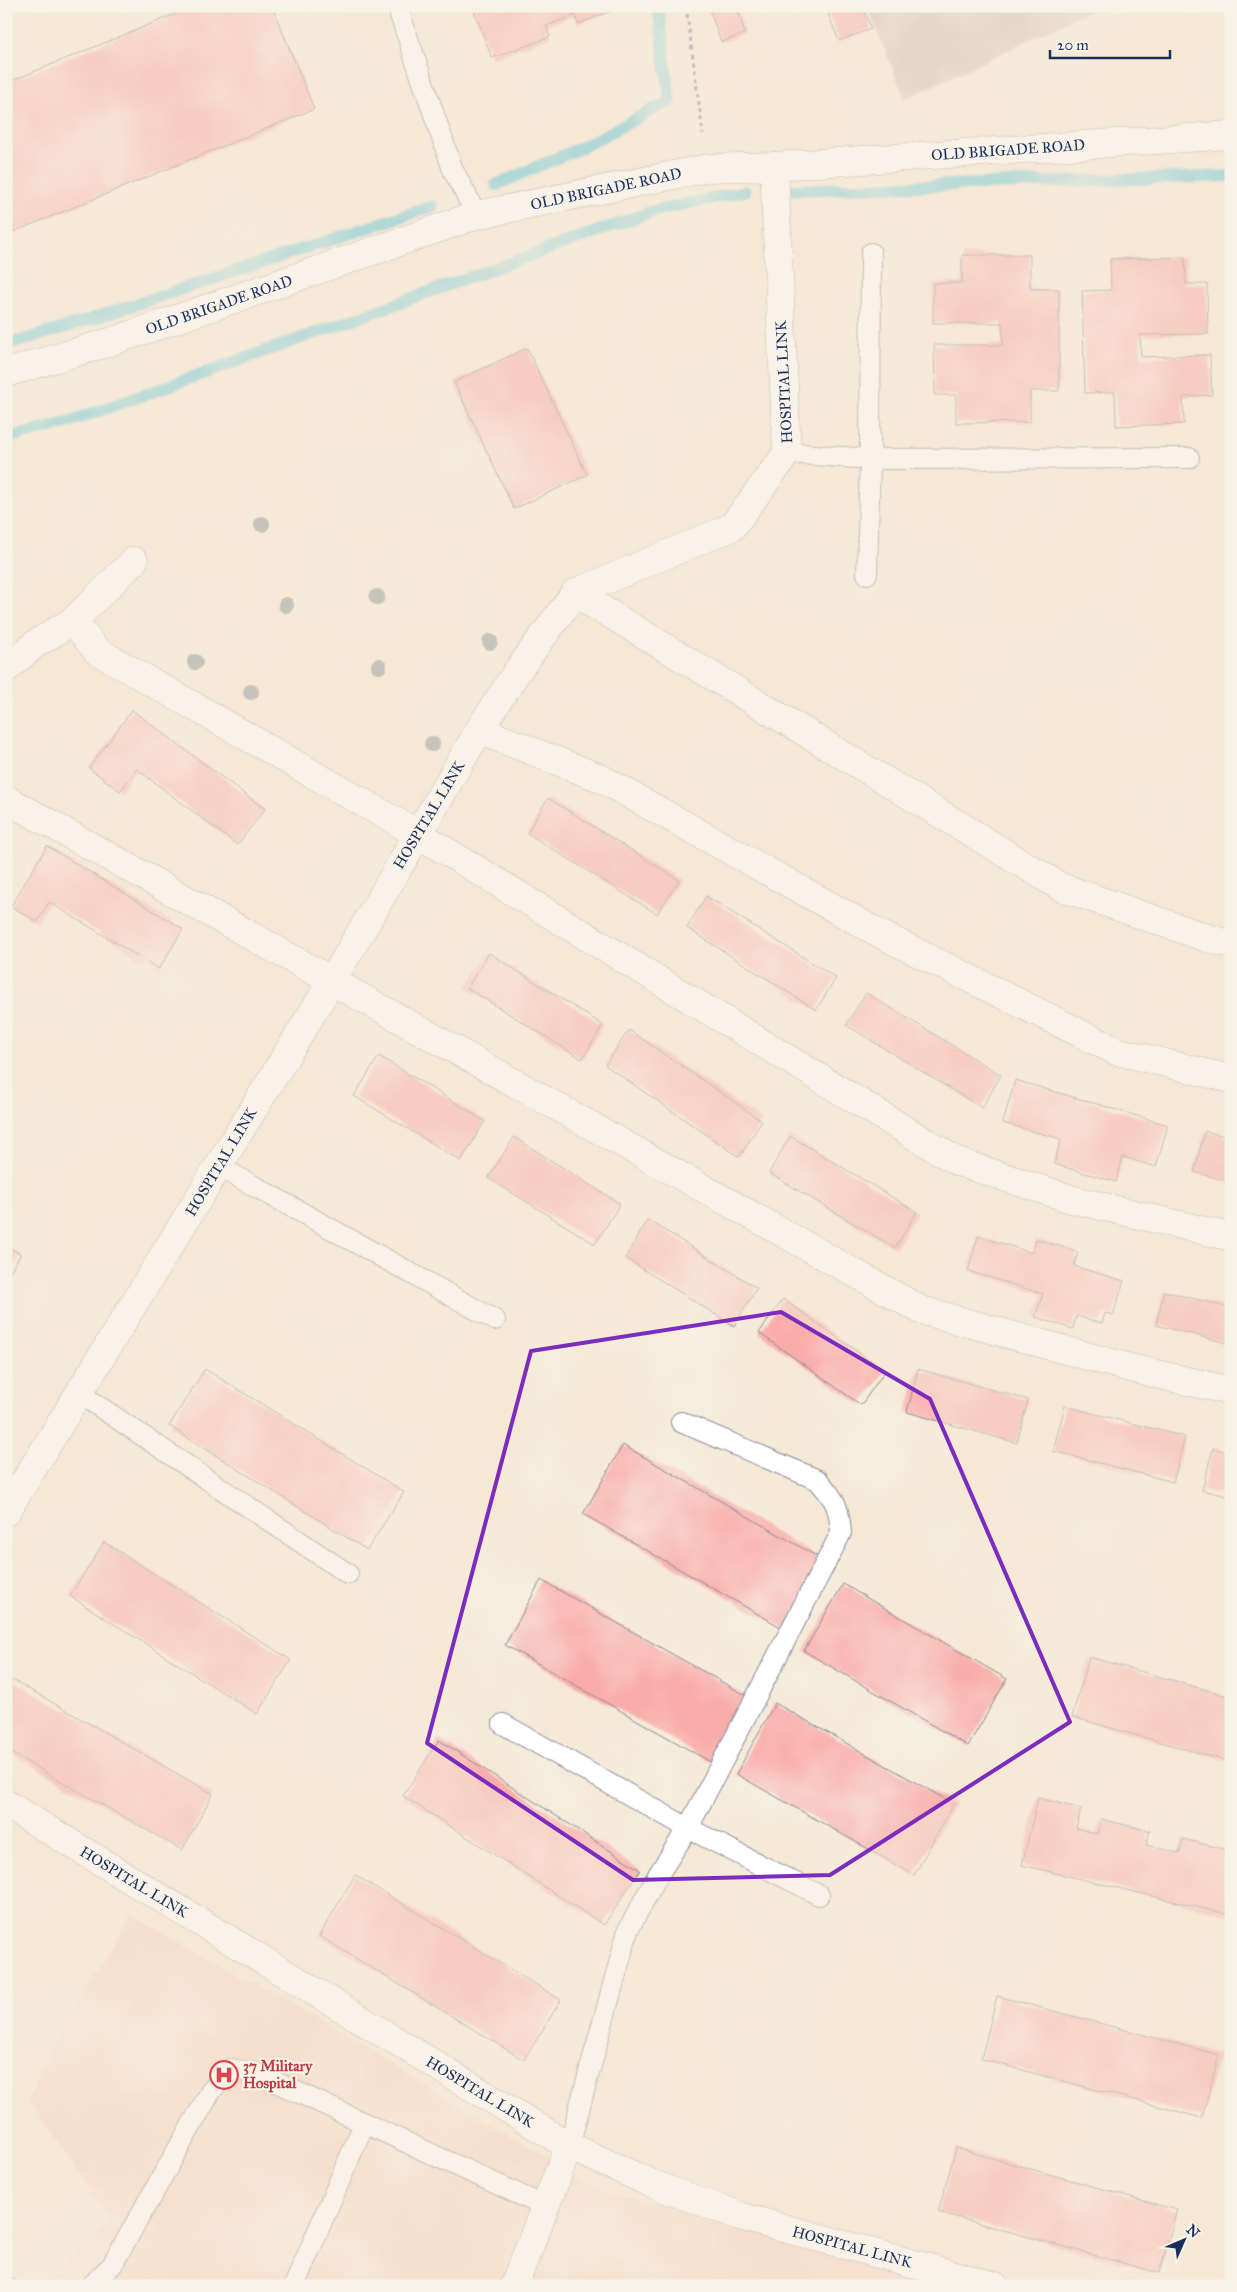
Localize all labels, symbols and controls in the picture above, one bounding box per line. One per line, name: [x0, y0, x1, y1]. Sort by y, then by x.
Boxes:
scale bar: [1050, 28, 1170, 60]
text: 20 m: [1057, 36, 1089, 54]
street label: OLD BRIGADE ROAD: [930, 136, 1086, 164]
street label: OLD BRIGADE ROAD: [529, 164, 683, 214]
street label: OLD BRIGADE ROAD: [143, 271, 295, 339]
street label: HOSPITAL LINK: [772, 320, 796, 444]
street label: HOSPITAL LINK: [390, 757, 469, 872]
street label: HOSPITAL LINK: [182, 1104, 261, 1219]
street label: HOSPITAL LINK: [77, 1843, 192, 1922]
street label: HOSPITAL LINK: [423, 2053, 538, 2132]
place label: 37 Military Hospital: [243, 2057, 313, 2093]
hospital icon: 37 Military Hospital: [209, 2060, 239, 2090]
north arrow: [1160, 2214, 1210, 2264]
text: N: [1183, 2221, 1203, 2241]
street label: HOSPITAL LINK: [790, 2222, 914, 2272]

